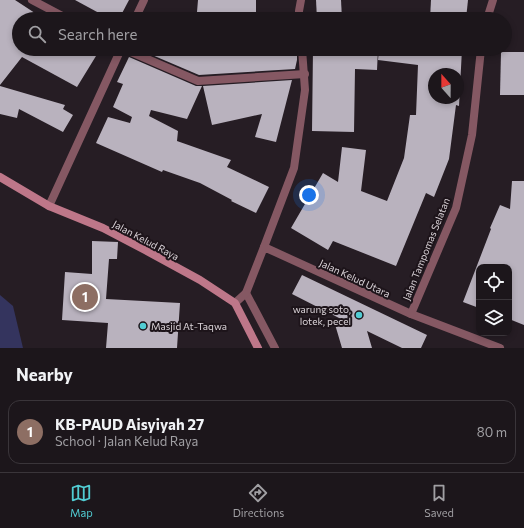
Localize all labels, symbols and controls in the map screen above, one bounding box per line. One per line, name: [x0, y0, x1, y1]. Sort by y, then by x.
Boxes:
search box: [12, 12, 512, 56]
icon: search: [26, 23, 48, 45]
text: Search here: [58, 25, 137, 43]
north arrow: [428, 68, 464, 104]
your location: [299, 185, 319, 205]
street label: Jalan Tampomas Selatan: [400, 196, 452, 302]
street label: Jalan Kelud Raya: [111, 218, 181, 262]
street label: Jalan Kelud Utara: [318, 256, 392, 300]
map controls: [476, 264, 512, 336]
button: locate: [476, 264, 512, 300]
pin: 1: [72, 282, 98, 312]
button: layers: [476, 300, 512, 336]
place label: warung soto, lotek, pecel: [293, 303, 351, 327]
marker: warung soto, lotek, pecel: [354, 310, 364, 320]
place label: Masjid At-Taqwa: [151, 320, 227, 332]
marker: Masjid At-Taqwa: [138, 321, 148, 331]
text: Nearby: [16, 364, 73, 385]
text: KB-PAUD Aisyiyah 27: [55, 415, 204, 433]
text: 1: [27, 424, 33, 440]
text: 80 m: [477, 424, 507, 440]
text: School · Jalan Kelud Raya: [55, 433, 198, 449]
tab: Map: [70, 482, 93, 519]
tab: Directions: [233, 482, 284, 519]
tab: Saved: [424, 482, 454, 519]

